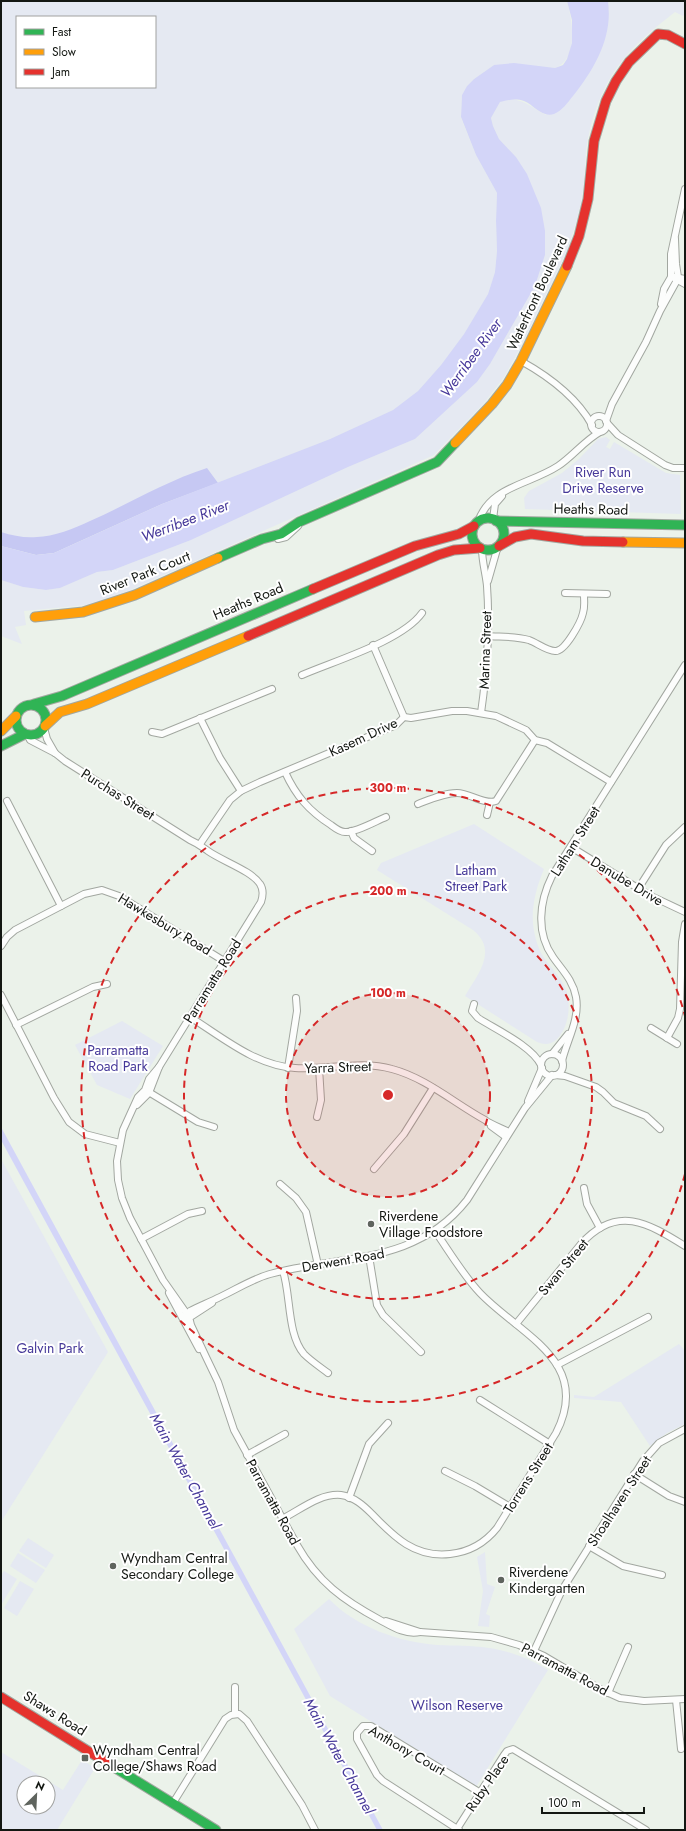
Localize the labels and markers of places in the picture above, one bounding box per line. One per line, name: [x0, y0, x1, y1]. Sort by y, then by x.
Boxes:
centre of rings: [381, 1088, 395, 1102]
place label: Riverdene Village Foodstore: [379, 1206, 483, 1242]
marker: Riverdene Village Foodstore: [366, 1219, 376, 1229]
place label: Wyndham Central Secondary College: [121, 1548, 234, 1584]
marker: Wyndham Central Secondary College: [108, 1561, 118, 1571]
place label: Riverdene Kindergarten: [509, 1562, 585, 1598]
marker: Riverdene Kindergarten: [496, 1575, 506, 1585]
place label: Wyndham Central College/Shaws Road: [93, 1740, 217, 1776]
marker: Wyndham Central College/Shaws Road: [80, 1753, 90, 1763]

